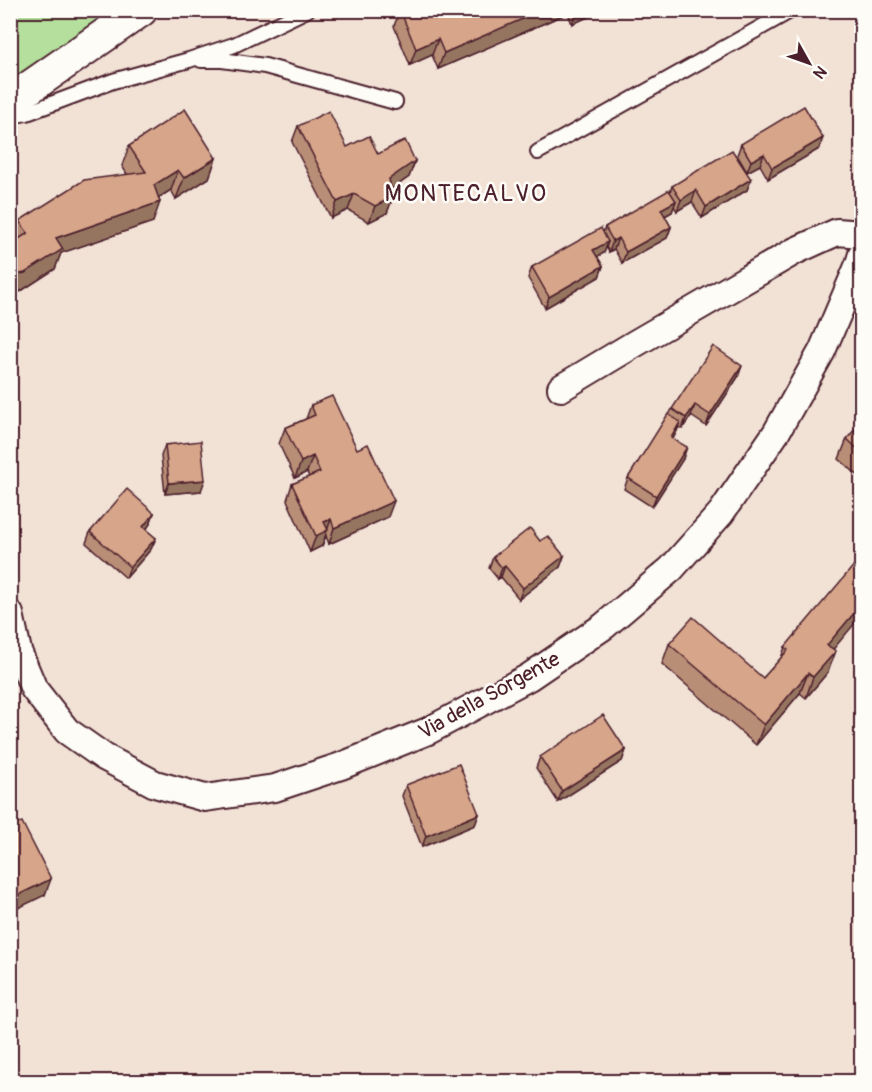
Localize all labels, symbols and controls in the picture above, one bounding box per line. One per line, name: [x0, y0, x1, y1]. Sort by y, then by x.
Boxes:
north arrow: [779, 33, 839, 93]
text: N: [808, 61, 831, 83]
district label: MONTECALVO: [384, 179, 548, 208]
street label: Via della Sorgente: [414, 645, 565, 746]

